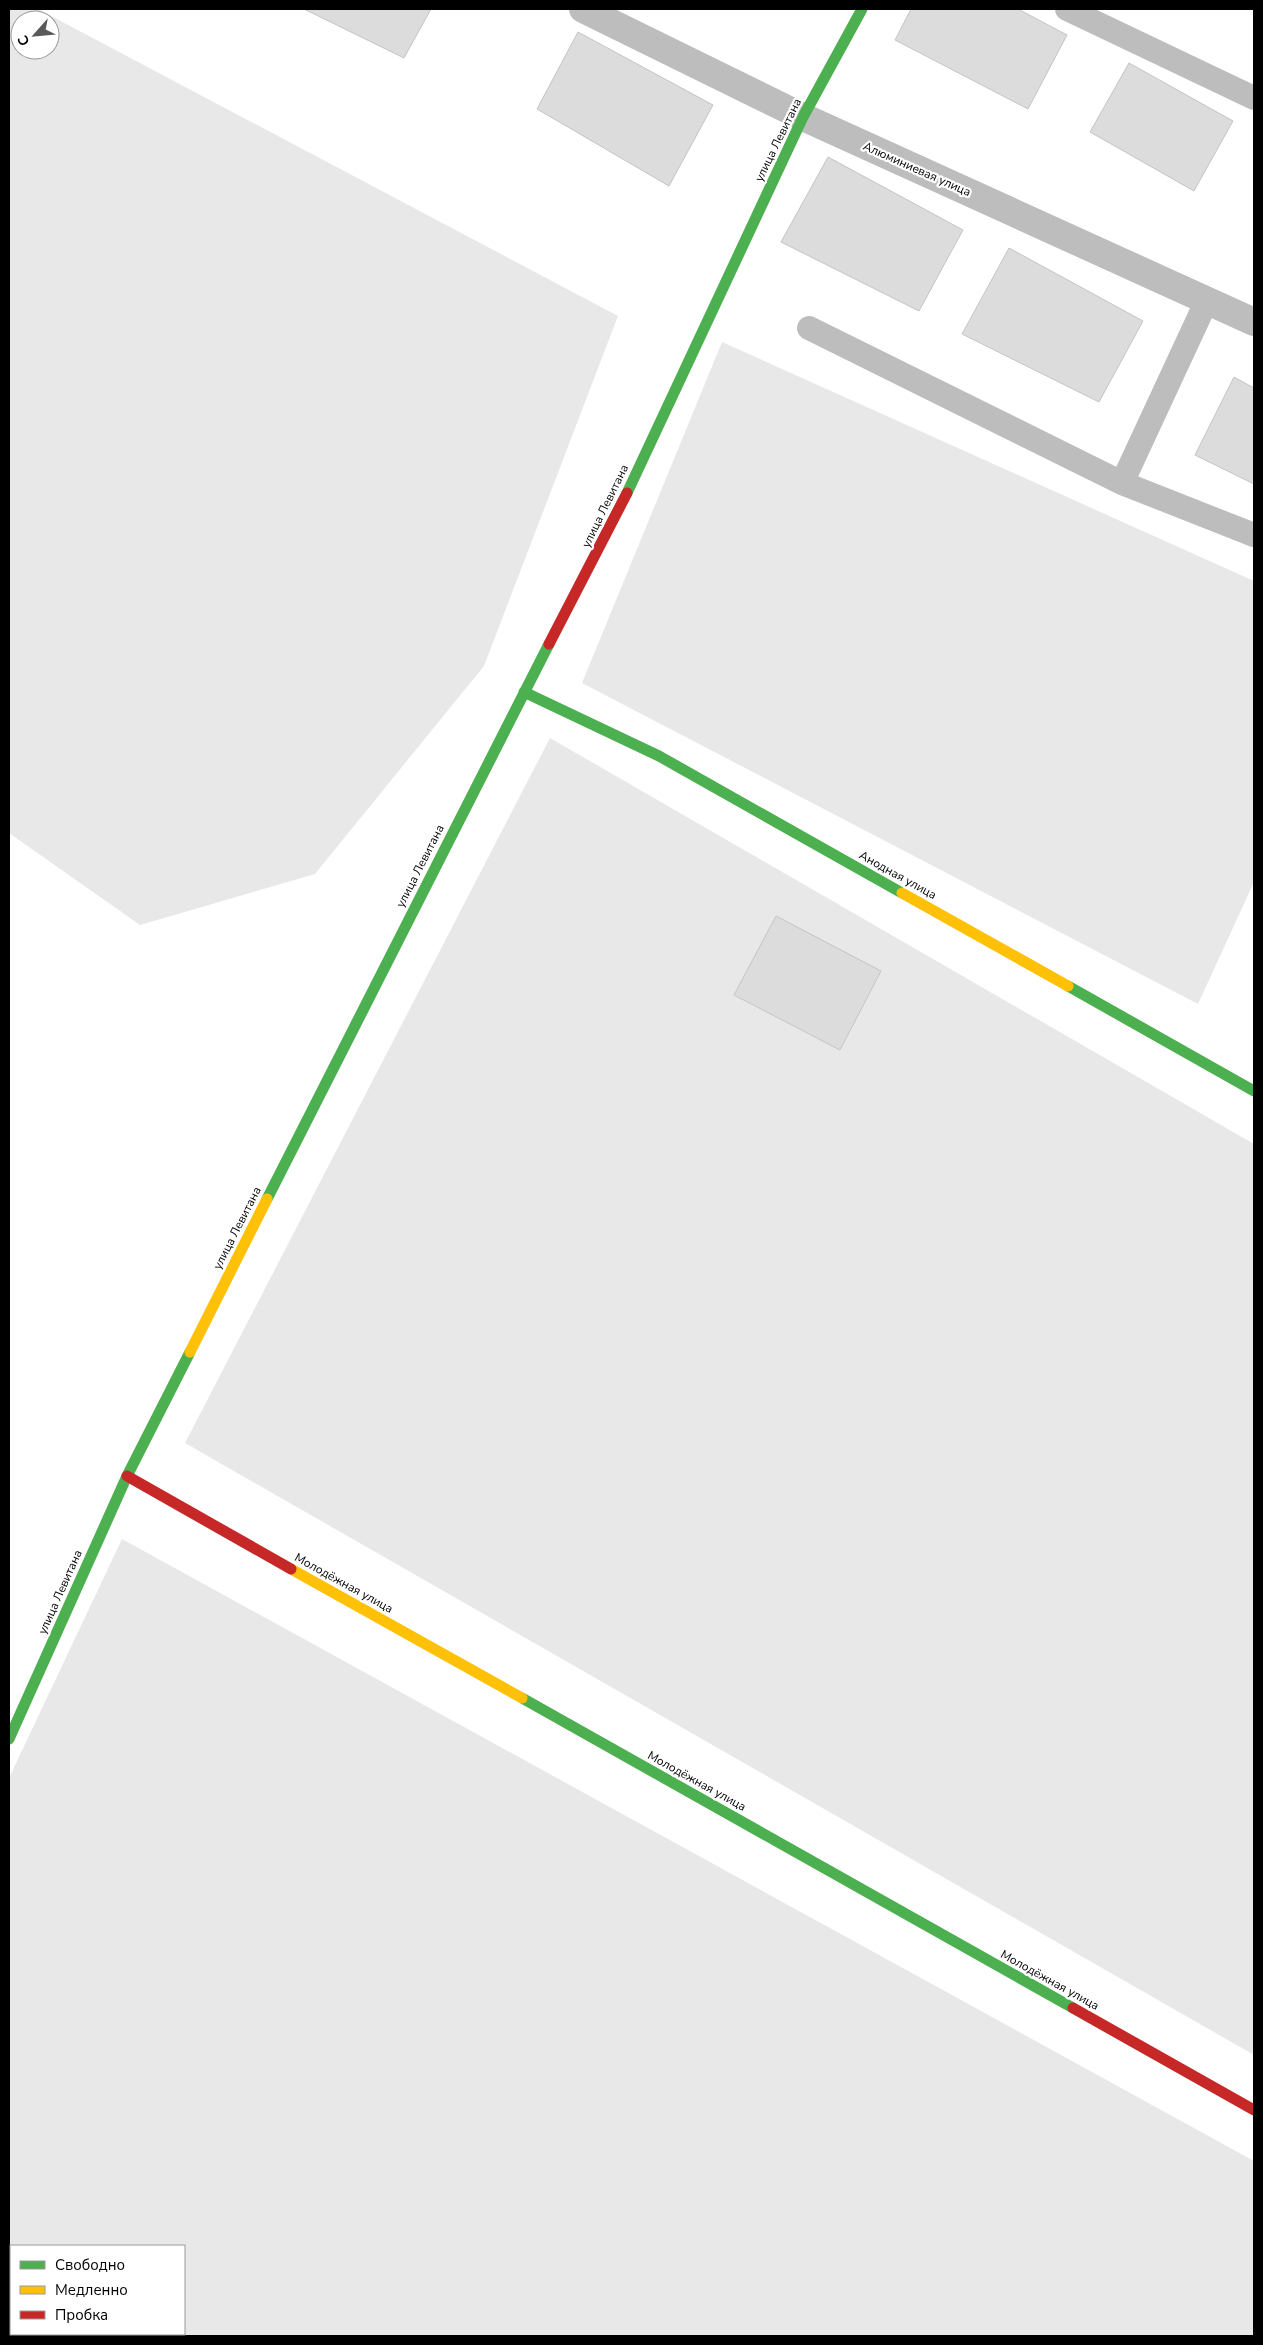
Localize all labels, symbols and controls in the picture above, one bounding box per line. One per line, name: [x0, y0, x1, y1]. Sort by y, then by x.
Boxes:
north arrow: [10, 10, 60, 60]
text: С: [13, 32, 34, 49]
street label: улица Левитана: [751, 96, 805, 184]
street label: Алюминиевая улица: [861, 138, 973, 200]
street label: улица Левитана: [578, 462, 632, 550]
street label: улица Левитана: [392, 822, 448, 910]
street label: Анодная улица: [856, 847, 940, 903]
street label: улица Левитана: [209, 1184, 265, 1272]
street label: улица Левитана: [34, 1547, 86, 1637]
street label: Молодёжная улица: [292, 1549, 396, 1617]
street label: Молодёжная улица: [645, 1747, 749, 1815]
street label: Молодёжная улица: [998, 1946, 1102, 2014]
legend: [10, 2245, 185, 2335]
text: Свободно: [55, 2255, 125, 2275]
text: Медленно: [55, 2280, 128, 2300]
text: Пробка: [55, 2305, 108, 2325]

